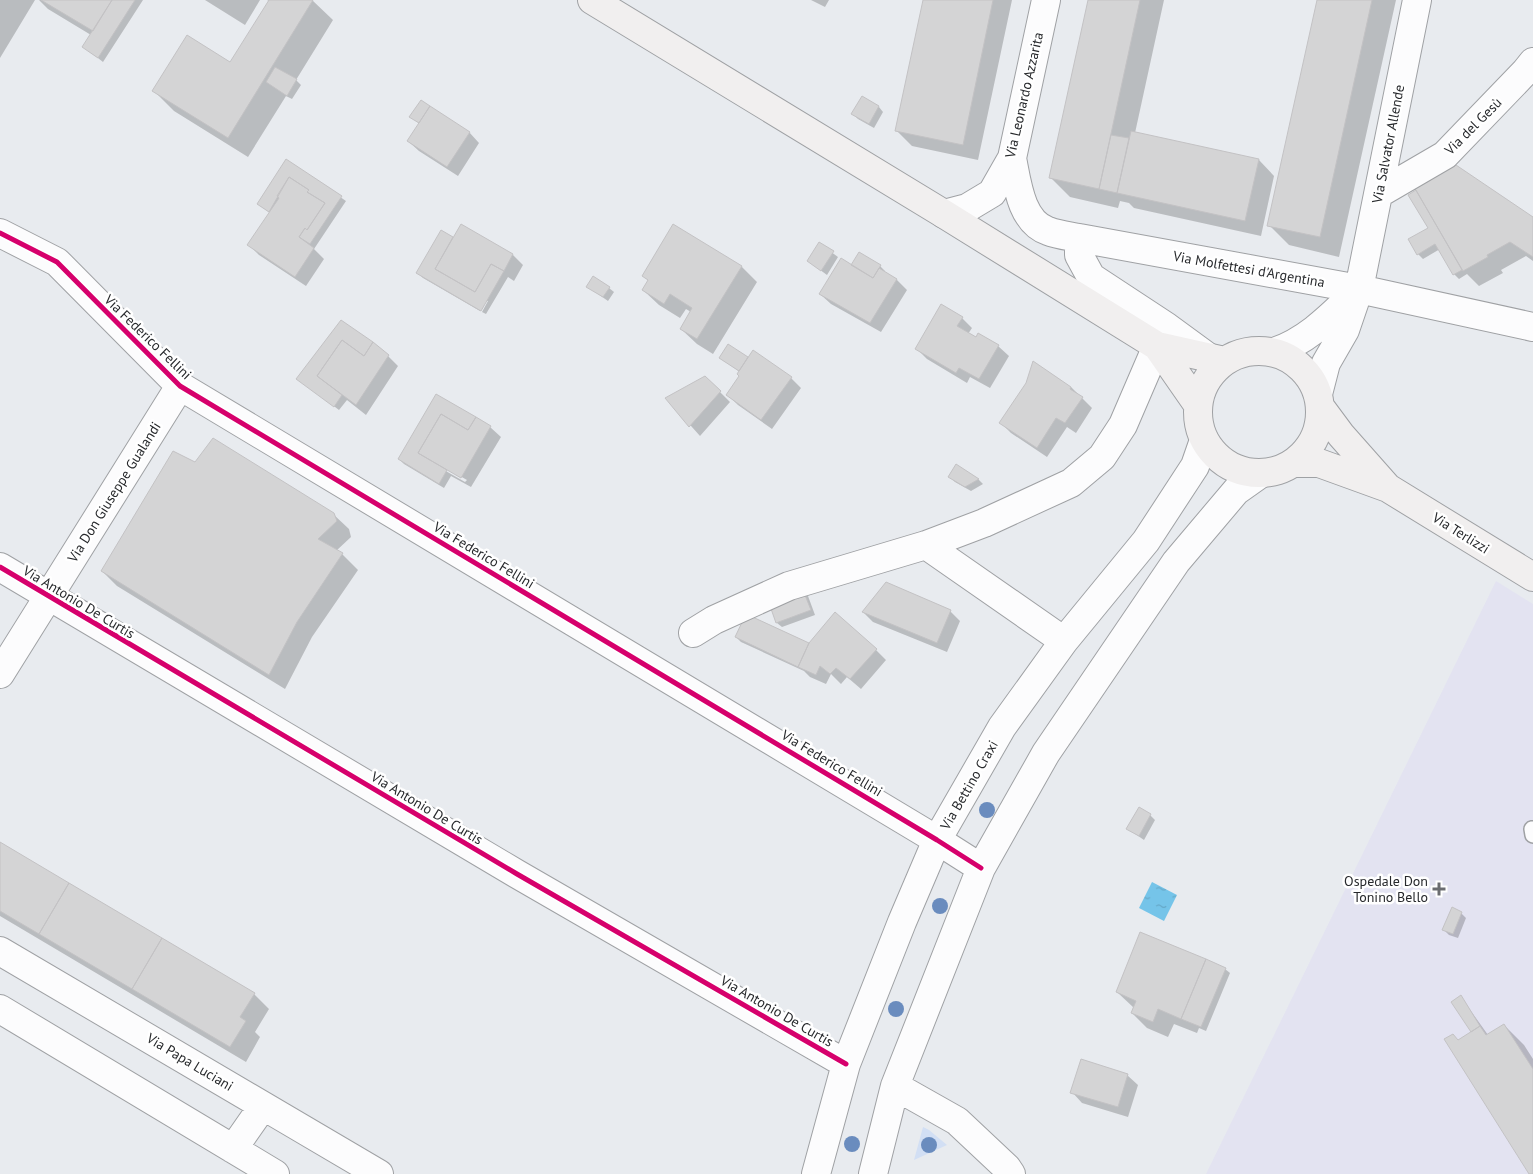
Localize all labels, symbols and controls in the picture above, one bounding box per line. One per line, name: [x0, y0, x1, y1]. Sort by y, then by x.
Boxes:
street label: Via Leonardo Azzarita: [1001, 30, 1047, 161]
street label: Via Salvator Allende: [1367, 83, 1408, 206]
street label: Via del Gesù: [1440, 93, 1506, 159]
street label: Via Molfettesi d'Argentina: [1171, 247, 1326, 291]
street label: Via Federico Fellini: [100, 290, 196, 383]
street label: Via Don Giuseppe Gualandi: [63, 418, 165, 566]
street label: Via Terlizzi: [1428, 508, 1493, 558]
street label: Via Federico Fellini: [429, 517, 538, 592]
street label: Via Antonio De Curtis: [19, 561, 138, 643]
street label: Via Federico Fellini: [777, 725, 886, 800]
street label: Via Bettino Craxi: [936, 737, 1002, 834]
street label: Via Antonio De Curtis: [367, 767, 486, 849]
place label: Ospedale Don Tonino Bello: [1344, 872, 1428, 906]
marker: Ospedale Don Tonino Bello: [1432, 882, 1446, 896]
street label: Via Antonio De Curtis: [716, 971, 837, 1051]
street label: Via Papa Luciani: [143, 1029, 237, 1095]

